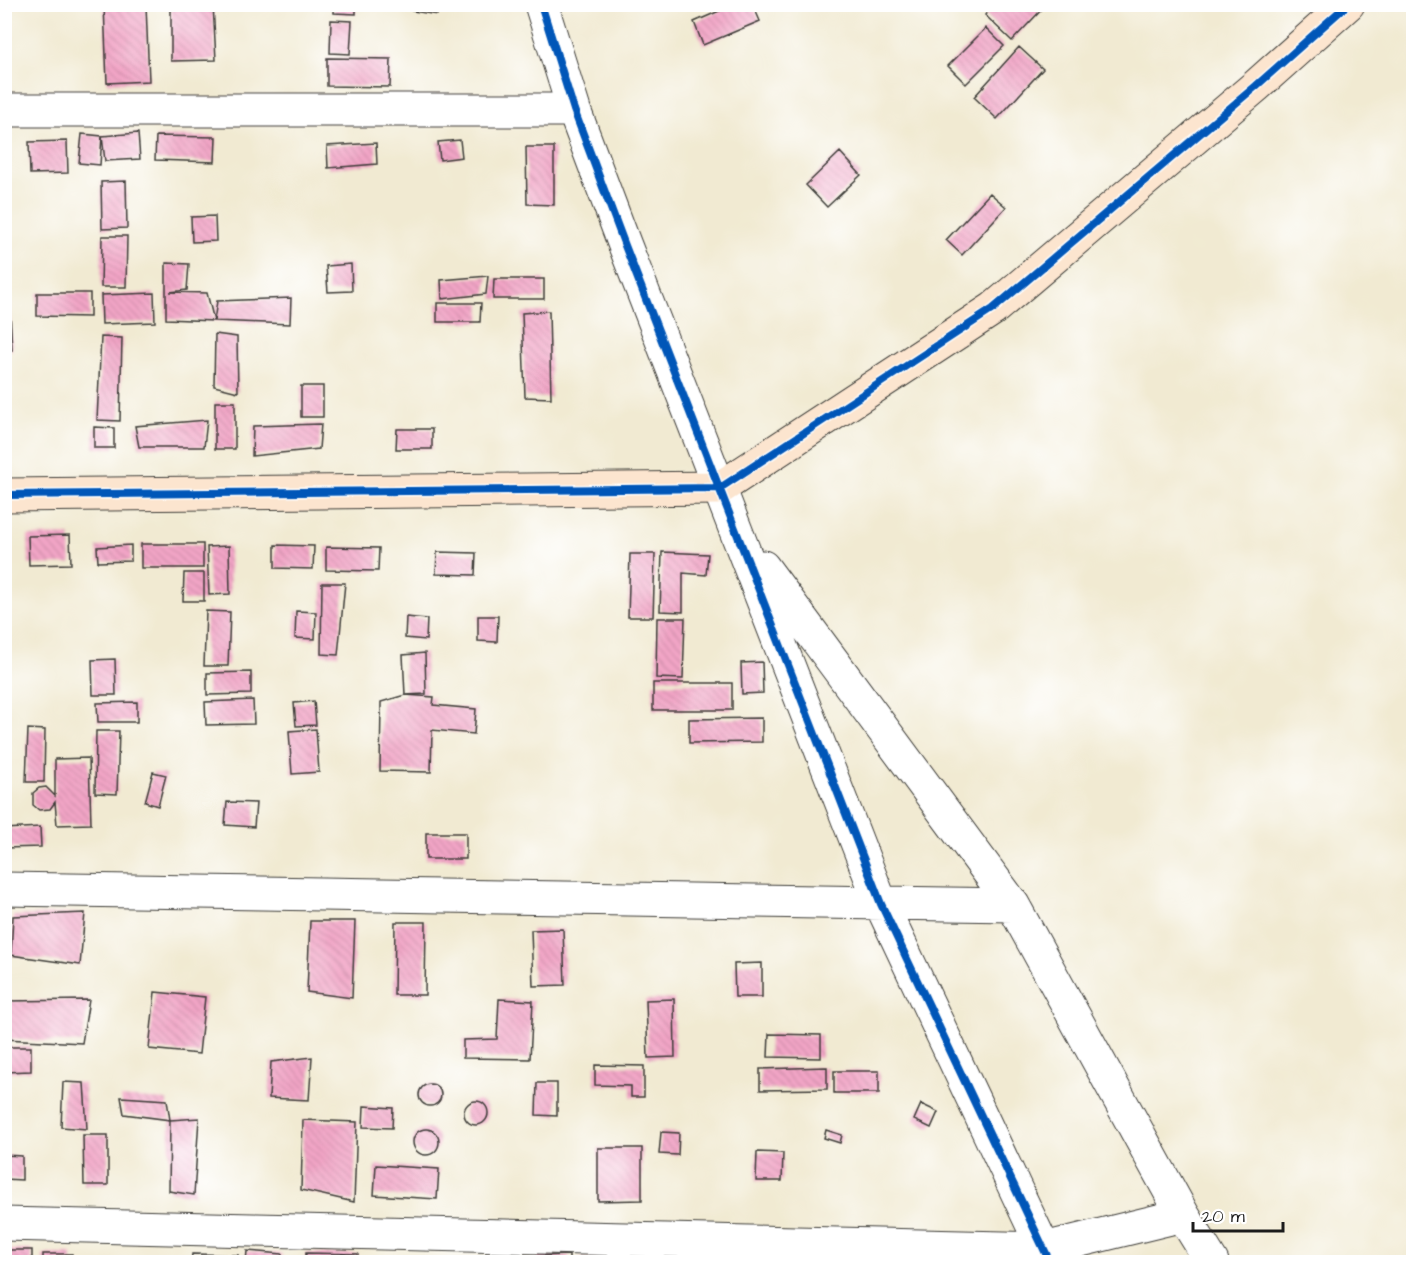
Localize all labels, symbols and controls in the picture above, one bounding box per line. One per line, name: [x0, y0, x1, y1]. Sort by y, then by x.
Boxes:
scale bar: [1193, 1195, 1283, 1233]
text: 20 m: [1202, 1204, 1245, 1229]

